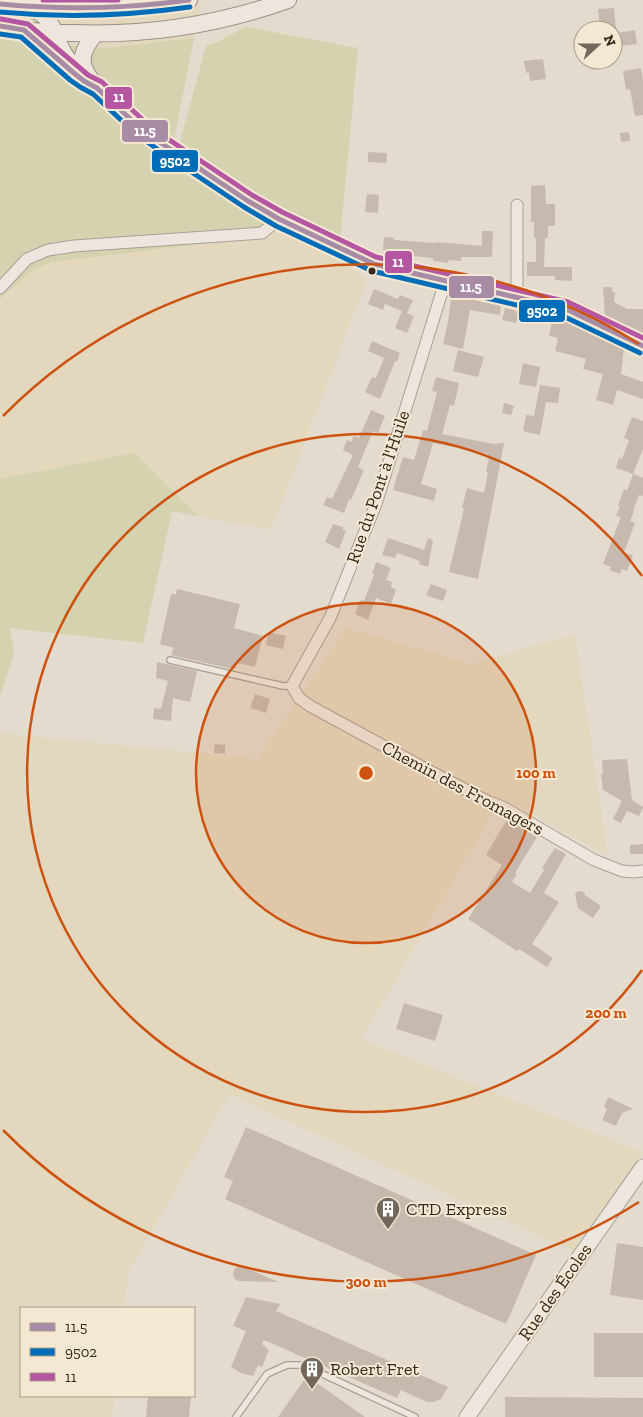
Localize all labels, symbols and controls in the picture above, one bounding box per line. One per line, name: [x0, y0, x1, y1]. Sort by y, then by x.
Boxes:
north arrow: [573, 20, 623, 70]
text: N: [600, 33, 620, 49]
line badge: 11: [104, 86, 133, 110]
text: 11: [113, 89, 125, 106]
line badge: 11.5: [121, 119, 169, 143]
text: 11.5: [134, 123, 156, 140]
line badge: 9502: [151, 149, 199, 173]
text: 9502: [160, 153, 191, 170]
line badge: 11: [384, 250, 413, 274]
text: 11: [392, 254, 404, 271]
unlabelled marker: [367, 266, 377, 276]
line badge: 11.5: [448, 275, 495, 299]
text: 11.5: [460, 279, 482, 296]
line badge: 9502: [518, 299, 566, 323]
text: 9502: [527, 303, 558, 320]
street label: Rue du Pont à l'Huile: [341, 408, 415, 566]
street label: Chemin des Fromagers: [378, 736, 548, 840]
centre of rings: [357, 764, 375, 782]
text: 100 m: [516, 764, 556, 782]
text: 200 m: [585, 1004, 627, 1022]
building icon: CTD Express: [375, 1196, 401, 1230]
place label: CTD Express: [406, 1198, 507, 1220]
street label: Rue des Écoles: [513, 1239, 597, 1345]
text: 300 m: [345, 1273, 387, 1291]
legend: [20, 1307, 195, 1397]
text: 11.5: [65, 1318, 88, 1336]
text: 9502: [65, 1343, 97, 1361]
building icon: Robert Fret: [299, 1356, 325, 1390]
place label: Robert Fret: [330, 1358, 420, 1380]
text: 11: [65, 1368, 77, 1386]

